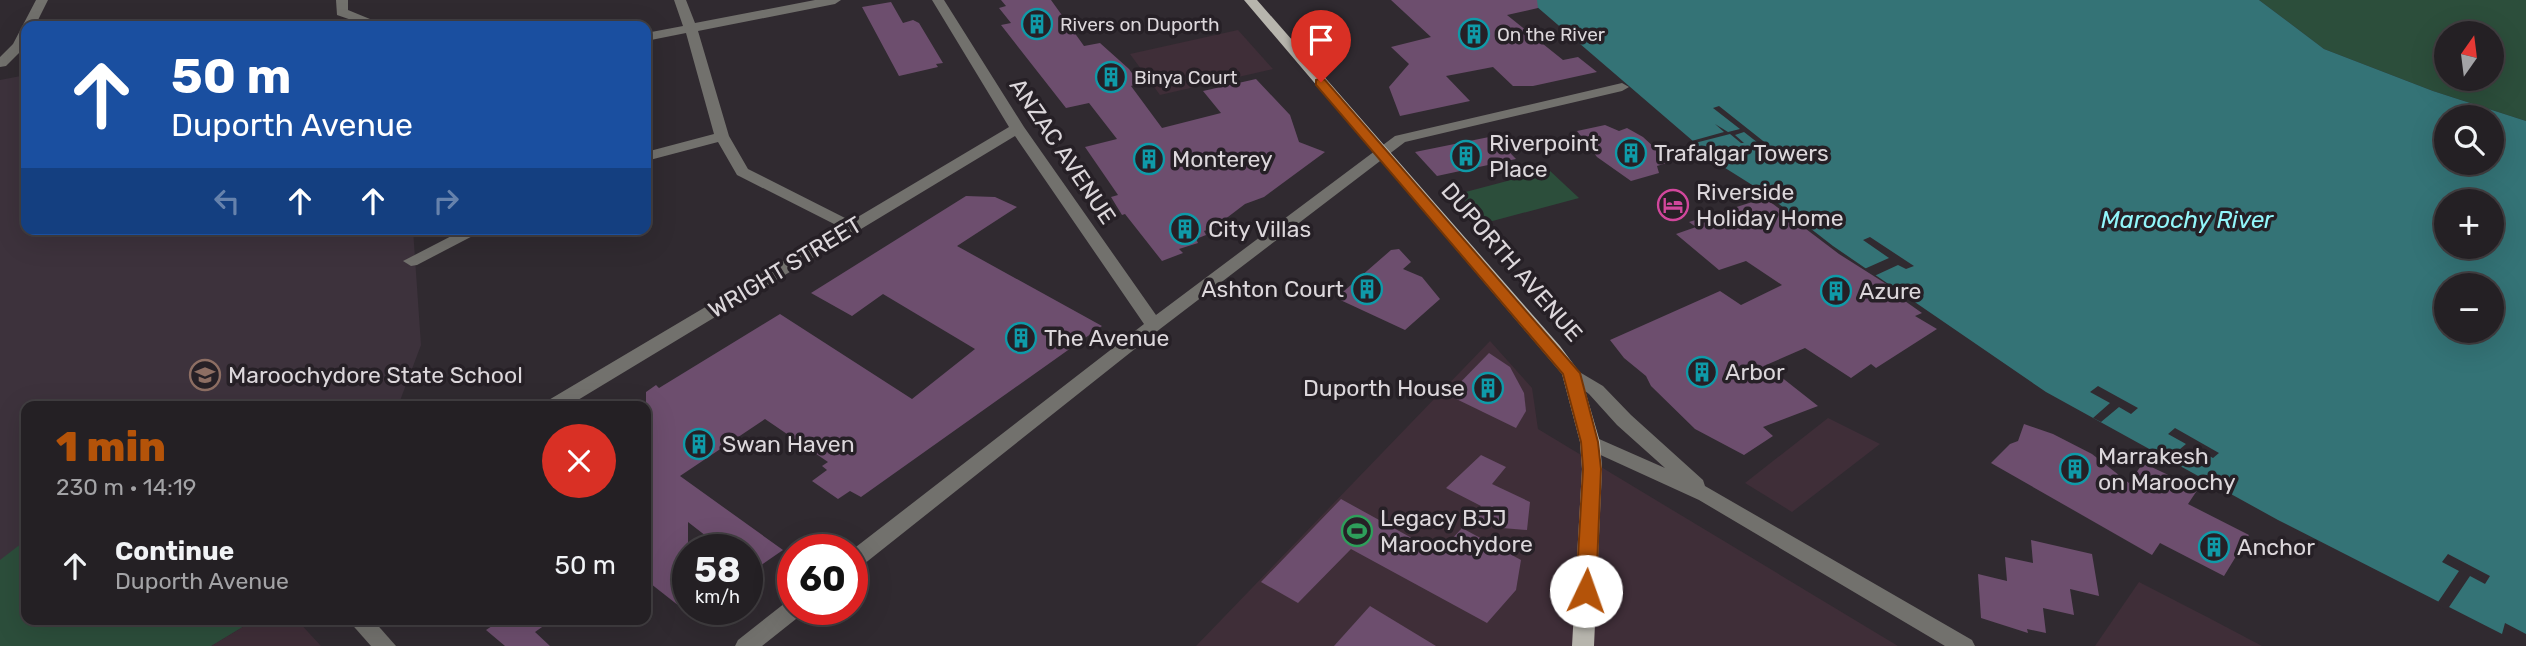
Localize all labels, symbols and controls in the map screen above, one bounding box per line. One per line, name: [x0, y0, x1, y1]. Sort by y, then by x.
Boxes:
building icon: Rivers on Duporth: [1020, 7, 1054, 41]
pin: [1291, 10, 1351, 82]
place label: Rivers on Duporth: [1060, 13, 1219, 36]
building icon: On the River: [1457, 17, 1491, 51]
icon: arrive: [1302, 21, 1340, 59]
north arrow: [2434, 21, 2504, 91]
map controls: [2434, 21, 2504, 343]
place label: On the River: [1497, 23, 1606, 46]
text: 50 m: [171, 47, 291, 105]
icon: ahead: [56, 49, 147, 140]
building icon: Binya Court: [1094, 60, 1128, 94]
place label: Binya Court: [1134, 66, 1238, 89]
street label: ANZAC AVENUE: [1004, 73, 1122, 229]
button: search: [2434, 105, 2504, 175]
text: Duporth Avenue: [171, 106, 413, 144]
place label: Riverpoint Place: [1489, 129, 1599, 183]
building icon: Trafalgar Towers: [1614, 136, 1648, 170]
building icon: Riverpoint Place: [1449, 139, 1483, 173]
place label: Trafalgar Towers: [1654, 139, 1829, 167]
building icon: Monterey: [1132, 142, 1166, 176]
place label: Monterey: [1172, 145, 1273, 173]
street label: DUPORTH AVENUE: [1435, 177, 1589, 347]
place label: Riverside Holiday Home: [1696, 178, 1844, 232]
icon: left: [208, 182, 246, 220]
icon: ahead: [281, 182, 319, 220]
icon: ahead: [354, 182, 392, 220]
icon: right: [427, 182, 465, 220]
hotel icon: Riverside Holiday Home: [1656, 188, 1690, 222]
button: +: [2434, 189, 2504, 259]
water label: Maroochy River: [2101, 206, 2274, 234]
street label: WRIGHT STREET: [703, 210, 867, 324]
building icon: City Villas: [1168, 212, 1202, 246]
place label: City Villas: [1208, 215, 1311, 243]
building icon: Ashton Court: [1350, 272, 1384, 306]
button: −: [2434, 273, 2504, 343]
building icon: Azure: [1819, 274, 1853, 308]
place label: Ashton Court: [1201, 275, 1344, 303]
place label: Azure: [1859, 277, 1921, 305]
building icon: The Avenue: [1004, 321, 1038, 355]
place label: The Avenue: [1044, 324, 1169, 352]
building icon: Arbor: [1685, 355, 1719, 389]
school or university icon: Maroochydore State School: [188, 358, 222, 392]
place label: Arbor: [1725, 358, 1785, 386]
place label: Maroochydore State School: [228, 361, 523, 389]
building icon: Duporth House: [1471, 371, 1505, 405]
place label: Duporth House: [1303, 374, 1465, 402]
text: 1 min: [56, 422, 166, 472]
button: close: [542, 424, 616, 498]
building icon: Swan Haven: [682, 427, 716, 461]
place label: Swan Haven: [722, 430, 855, 458]
place label: Marrakesh on Maroochy: [2098, 442, 2236, 496]
building icon: Marrakesh on Maroochy: [2058, 452, 2092, 486]
text: 230 m · 14:19: [56, 473, 196, 501]
place label: Legacy BJJ Maroochydore: [1380, 504, 1533, 558]
sports icon: Legacy BJJ Maroochydore: [1340, 514, 1374, 548]
building icon: Anchor: [2197, 530, 2231, 564]
place label: Anchor: [2237, 533, 2315, 561]
speed limit sign: 60: [777, 534, 868, 625]
text: Continue: [115, 536, 234, 567]
icon: ahead: [56, 547, 94, 585]
text: 58: [694, 549, 741, 591]
text: 50 m: [555, 550, 616, 581]
position arrow: [1549, 554, 1623, 628]
text: Duporth Avenue: [115, 567, 289, 595]
text: km/h: [695, 586, 740, 608]

